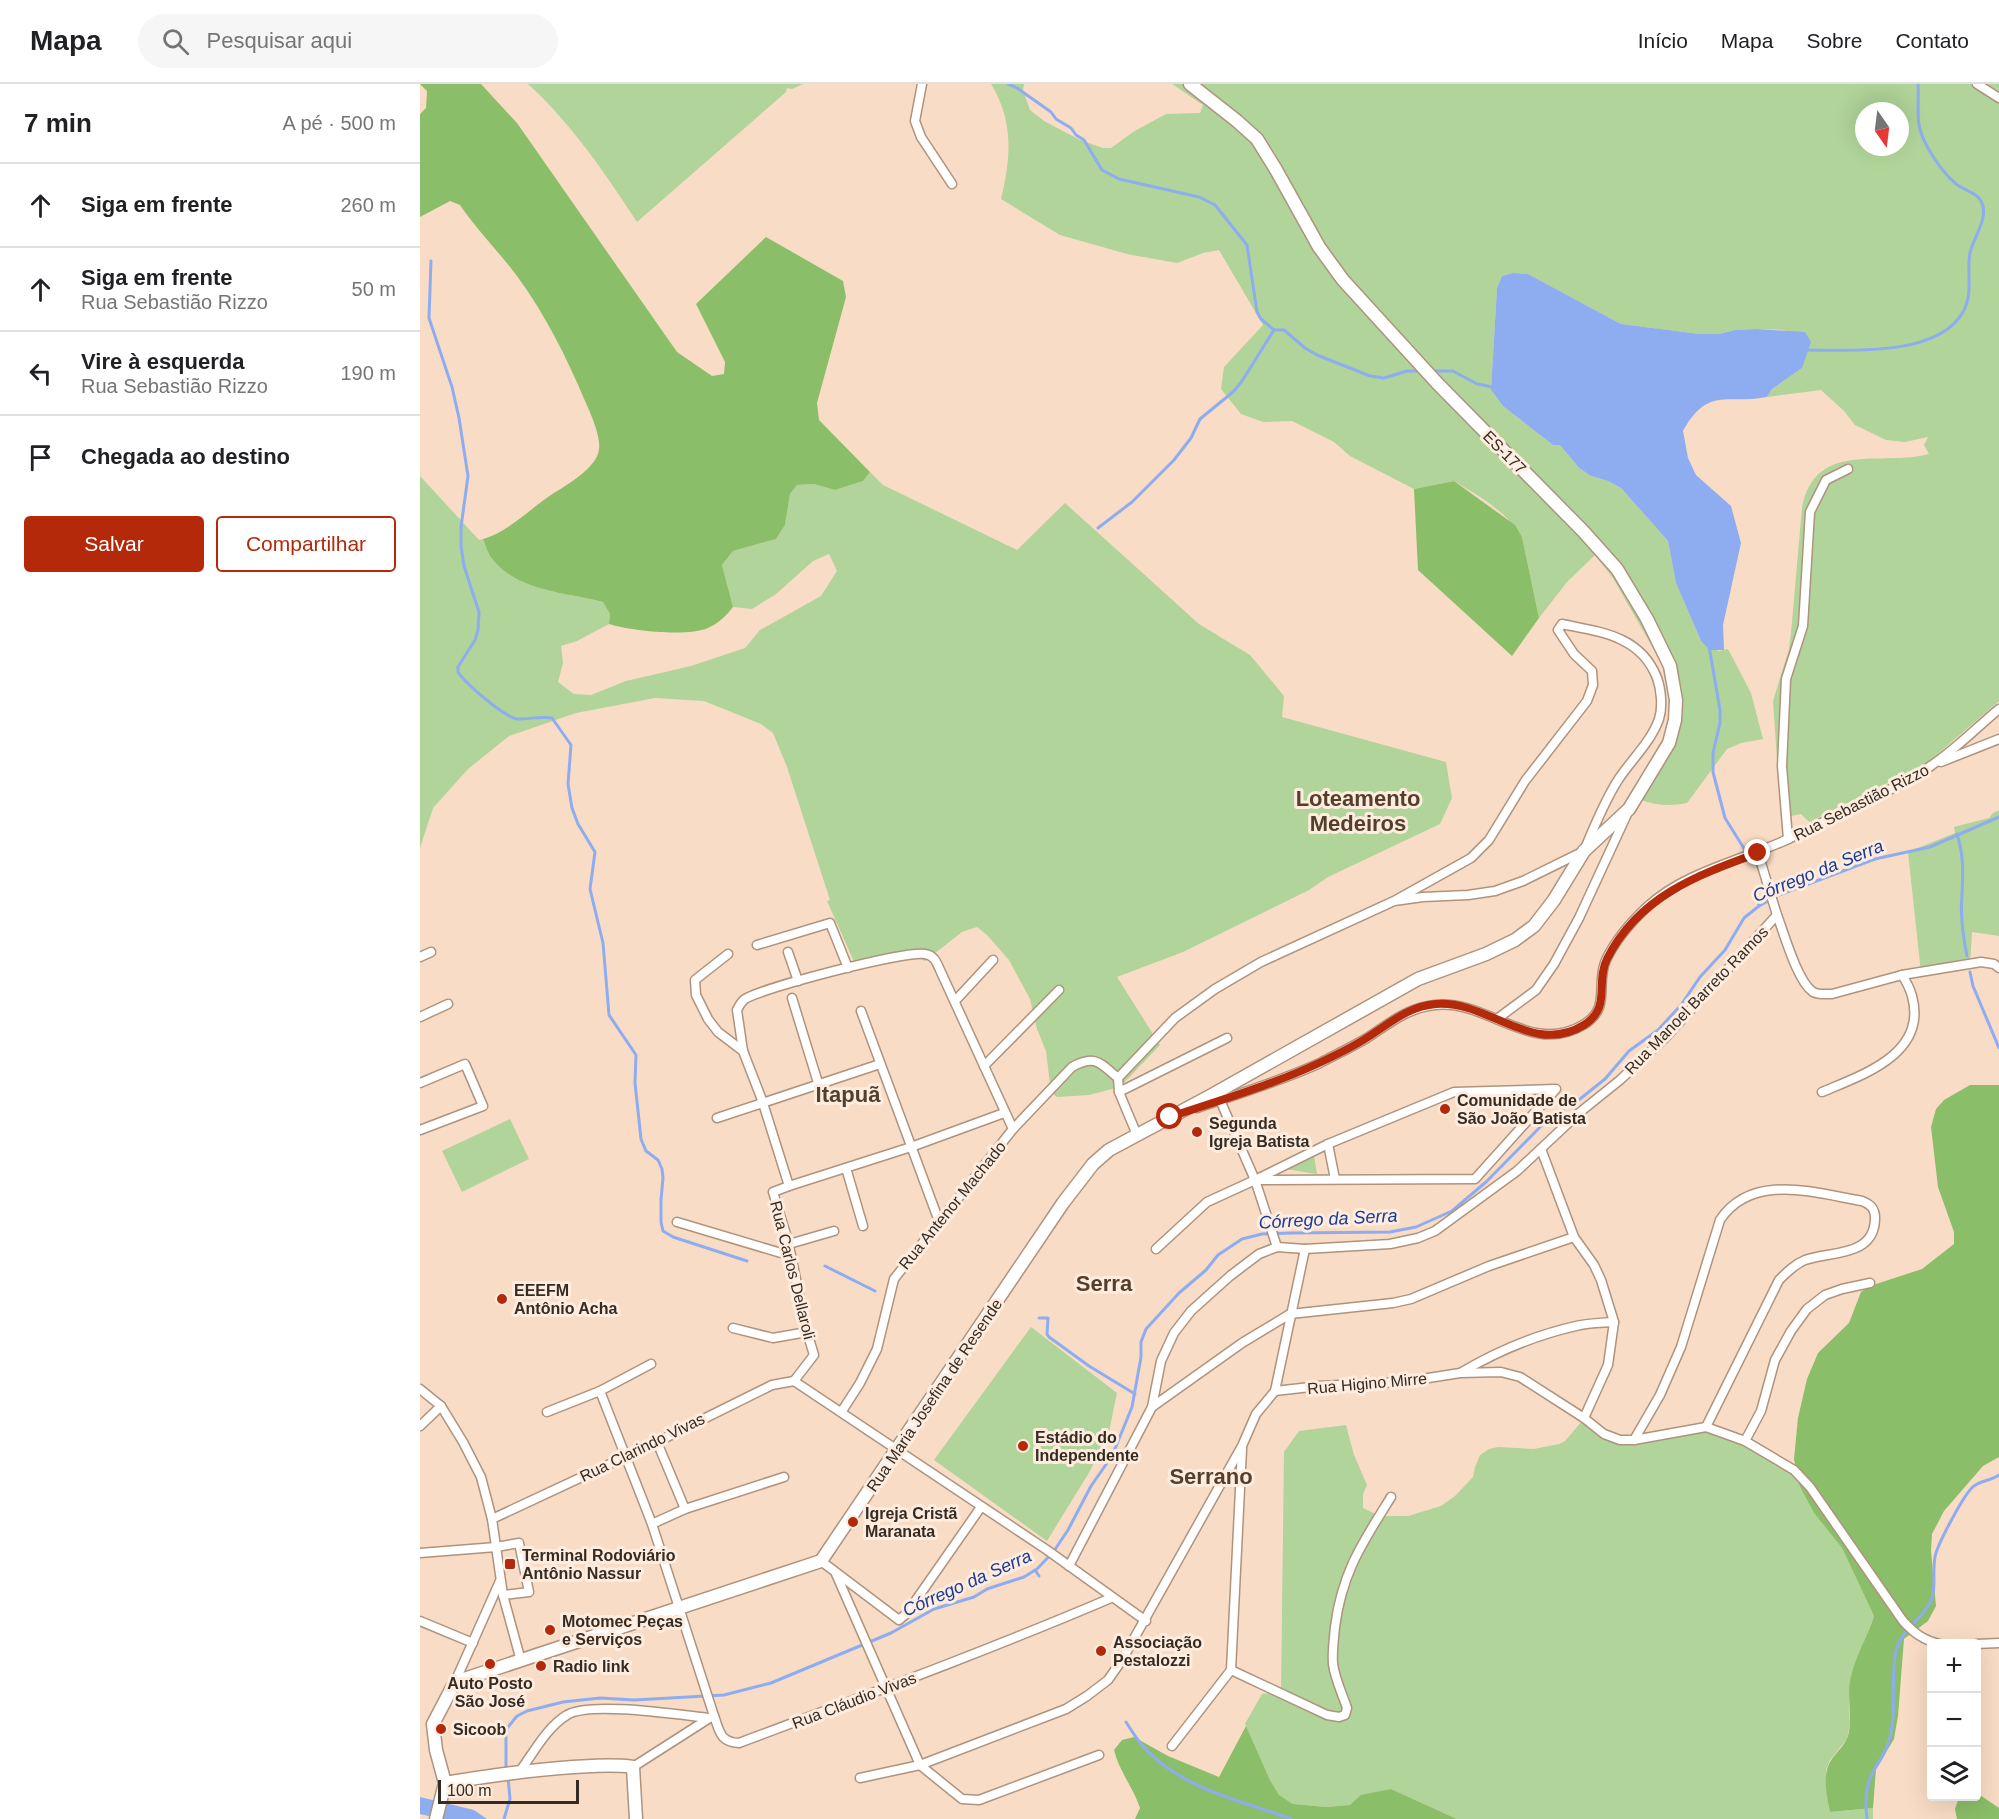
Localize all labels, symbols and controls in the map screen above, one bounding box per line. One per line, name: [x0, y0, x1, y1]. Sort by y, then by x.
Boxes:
search box: [138, 14, 558, 68]
text: Mapa: [30, 25, 102, 56]
icon: search: [159, 25, 192, 58]
text: Pesquisar aqui: [207, 28, 352, 53]
text: Início: [1638, 29, 1688, 52]
text: Mapa: [1721, 29, 1773, 52]
text: Sobre: [1806, 29, 1862, 52]
text: Contato: [1895, 29, 1969, 52]
north arrow: [1855, 102, 1909, 156]
text: 7 min: [24, 108, 92, 138]
text: A pé · 500 m: [283, 112, 396, 134]
icon: ahead: [24, 189, 57, 222]
text: Siga em frente: [81, 192, 233, 217]
text: 260 m: [340, 194, 396, 216]
text: Siga em frente: [81, 265, 233, 290]
icon: ahead: [24, 273, 57, 306]
text: 50 m: [352, 278, 396, 300]
text: Rua Sebastião Rizzo: [81, 291, 268, 313]
text: Vire à esquerda: [81, 349, 244, 374]
icon: left: [24, 357, 57, 390]
text: 190 m: [340, 362, 396, 384]
text: Rua Sebastião Rizzo: [81, 375, 268, 397]
street label: ES-177: [1480, 427, 1530, 477]
icon: arrive: [24, 441, 57, 474]
text: Chegada ao destino: [81, 444, 290, 469]
button: Salvar: [24, 516, 204, 572]
button: Compartilhar: [216, 516, 396, 572]
street label: Rua Sebastião Rizzo: [1791, 761, 1932, 844]
district label: Loteamento Medeiros: [1296, 786, 1420, 836]
water label: Córrego da Serra: [1750, 836, 1886, 906]
route end: [1744, 839, 1770, 865]
street label: Rua Manoel Barreto Ramos: [1621, 923, 1771, 1078]
district label: Itapuã: [816, 1082, 881, 1107]
place label: Comunidade de São João Batista: [1457, 1092, 1586, 1127]
marker: Comunidade de São João Batista: [1438, 1102, 1452, 1116]
route start: [1156, 1103, 1182, 1129]
place label: Segunda Igreja Batista: [1209, 1115, 1310, 1150]
marker: Segunda Igreja Batista: [1190, 1125, 1204, 1139]
street label: Rua Antenor Machado: [896, 1138, 1009, 1273]
street label: Rua Carlos Dellaroli: [767, 1199, 818, 1341]
water label: Córrego da Serra: [1258, 1205, 1398, 1233]
district label: Serra: [1076, 1271, 1133, 1296]
place label: EEEFM Antônio Acha: [514, 1282, 618, 1317]
marker: EEEFM Antônio Acha: [495, 1292, 509, 1306]
street label: Rua Maria Josefina de Resende: [863, 1296, 1005, 1495]
street label: Rua Higino Mirre: [1307, 1370, 1428, 1397]
street label: Rua Clarindo Vivas: [577, 1410, 707, 1485]
place label: Estádio do Independente: [1035, 1429, 1139, 1464]
marker: Estádio do Independente: [1016, 1439, 1030, 1453]
district label: Serrano: [1169, 1464, 1253, 1489]
place label: Igreja Cristã Maranata: [865, 1505, 958, 1540]
marker: Igreja Cristã Maranata: [846, 1515, 860, 1529]
water label: Córrego da Serra: [899, 1546, 1035, 1620]
place label: Terminal Rodoviário Antônio Nassur: [522, 1547, 676, 1582]
marker: Terminal Rodoviário Antônio Nassur: [503, 1557, 517, 1571]
place label: Motomec Peças e Serviços: [562, 1613, 683, 1648]
marker: Motomec Peças e Serviços: [543, 1623, 557, 1637]
place label: Associação Pestalozzi: [1113, 1634, 1202, 1669]
map controls: [1927, 1639, 1981, 1801]
button: +: [1927, 1639, 1981, 1693]
marker: Associação Pestalozzi: [1094, 1644, 1108, 1658]
marker: Auto Posto São José: [483, 1657, 497, 1671]
place label: Radio link: [553, 1658, 630, 1675]
marker: Radio link: [534, 1659, 548, 1673]
street label: Rua Cláudio Vivas: [790, 1669, 919, 1732]
place label: Auto Posto São José: [447, 1675, 533, 1710]
button: −: [1927, 1693, 1981, 1747]
place label: Sicoob: [453, 1721, 507, 1738]
marker: Sicoob: [434, 1722, 448, 1736]
button: layers: [1927, 1747, 1981, 1801]
scale bar: [438, 1777, 579, 1804]
text: 100 m: [447, 1782, 491, 1799]

